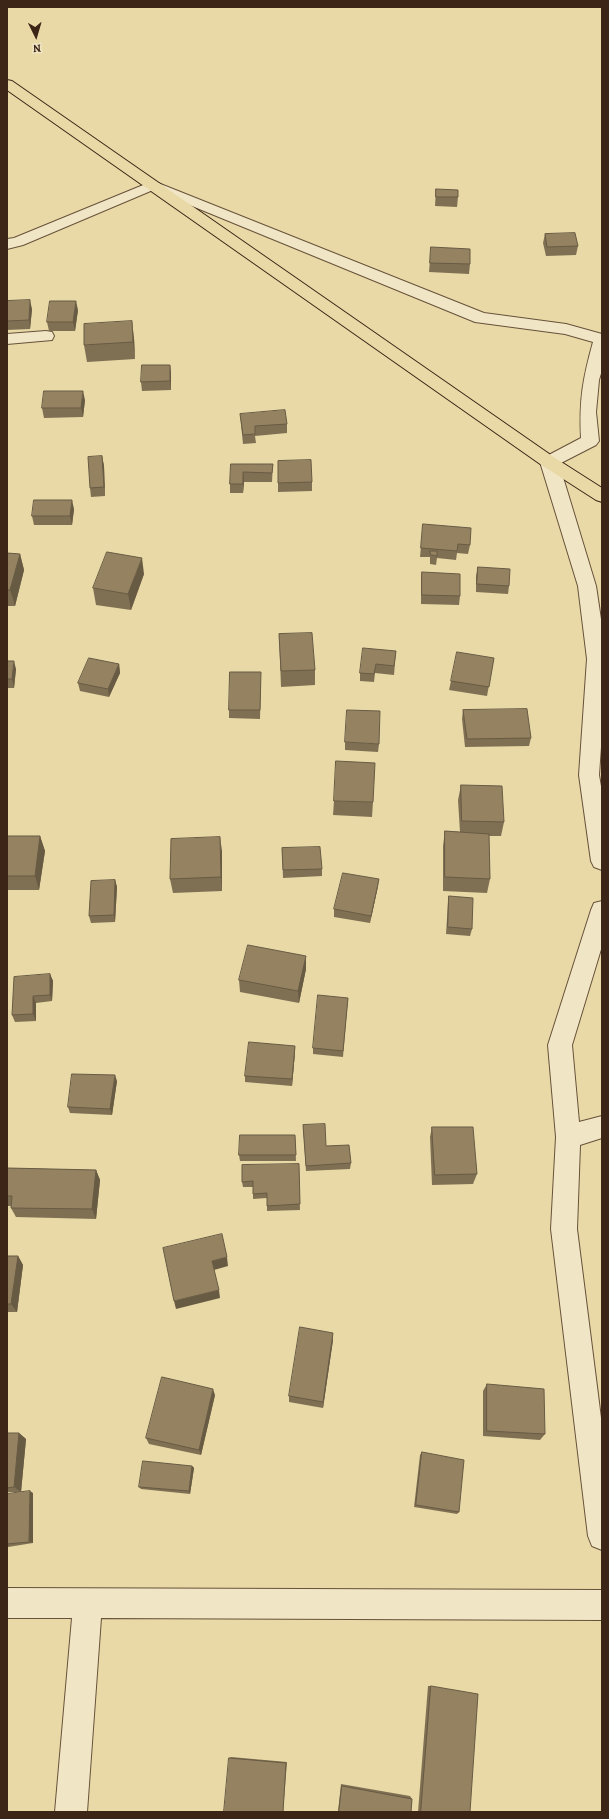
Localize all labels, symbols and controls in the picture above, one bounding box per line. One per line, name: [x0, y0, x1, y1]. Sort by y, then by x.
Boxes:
north arrow: [16, 16, 56, 56]
text: N: [32, 41, 42, 56]

